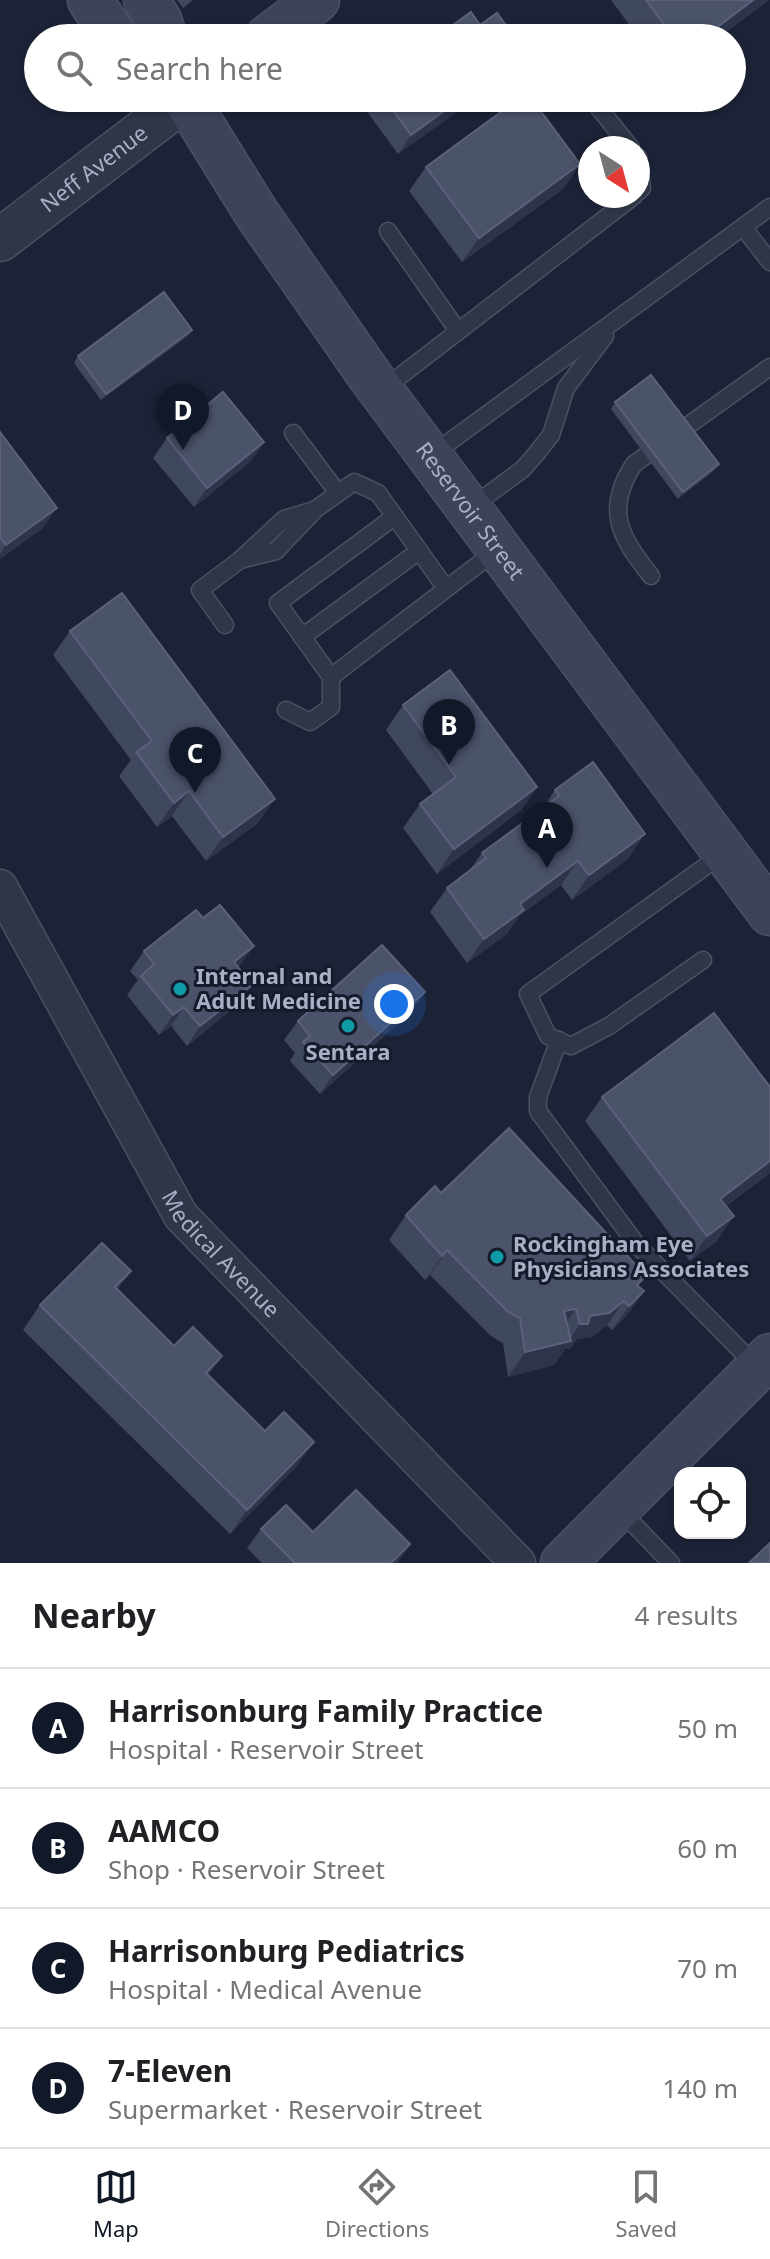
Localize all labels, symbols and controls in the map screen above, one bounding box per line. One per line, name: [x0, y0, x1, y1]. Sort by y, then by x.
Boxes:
search box: [24, 24, 746, 112]
icon: search: [52, 46, 96, 90]
text: Search here: [116, 48, 283, 89]
street label: Neff Avenue: [34, 117, 153, 218]
north arrow: [578, 136, 650, 208]
pin: D: [157, 384, 209, 450]
street label: Reservoir Street: [410, 435, 532, 585]
pin: B: [423, 699, 475, 765]
pin: C: [169, 727, 221, 793]
pin: A: [521, 802, 573, 868]
place label: Internal and Adult Medicine: [196, 960, 361, 1015]
marker: Internal and Adult Medicine: [171, 980, 189, 998]
your location: [374, 984, 414, 1024]
marker: Sentara: [339, 1017, 357, 1035]
place label: Sentara: [306, 1036, 390, 1066]
street label: Medical Avenue: [156, 1185, 287, 1323]
place label: Rockingham Eye Physicians Associates: [513, 1228, 749, 1283]
marker: Rockingham Eye Physicians Associates: [488, 1248, 506, 1266]
map controls: [674, 1467, 746, 1539]
button: locate: [674, 1467, 746, 1539]
text: Nearby: [32, 1592, 156, 1638]
text: 4 results: [634, 1597, 738, 1633]
text: Harrisonburg Family Practice: [108, 1690, 543, 1731]
text: A: [49, 1710, 67, 1746]
text: 50 m: [677, 1710, 738, 1746]
text: Hospital · Reservoir Street: [108, 1731, 424, 1767]
text: AAMCO: [108, 1810, 220, 1851]
text: B: [49, 1830, 67, 1866]
text: 60 m: [677, 1830, 738, 1866]
text: Shop · Reservoir Street: [108, 1851, 385, 1887]
text: Harrisonburg Pediatrics: [108, 1930, 465, 1971]
text: C: [50, 1950, 66, 1986]
text: 70 m: [677, 1950, 738, 1986]
text: Hospital · Medical Avenue: [108, 1971, 422, 2007]
text: 7-Eleven: [108, 2050, 232, 2091]
text: D: [48, 2070, 68, 2106]
text: 140 m: [662, 2070, 738, 2106]
text: Supermarket · Reservoir Street: [108, 2091, 482, 2127]
tab: Map: [93, 2165, 139, 2243]
tab: Directions: [325, 2165, 429, 2243]
tab: Saved: [615, 2165, 677, 2243]

